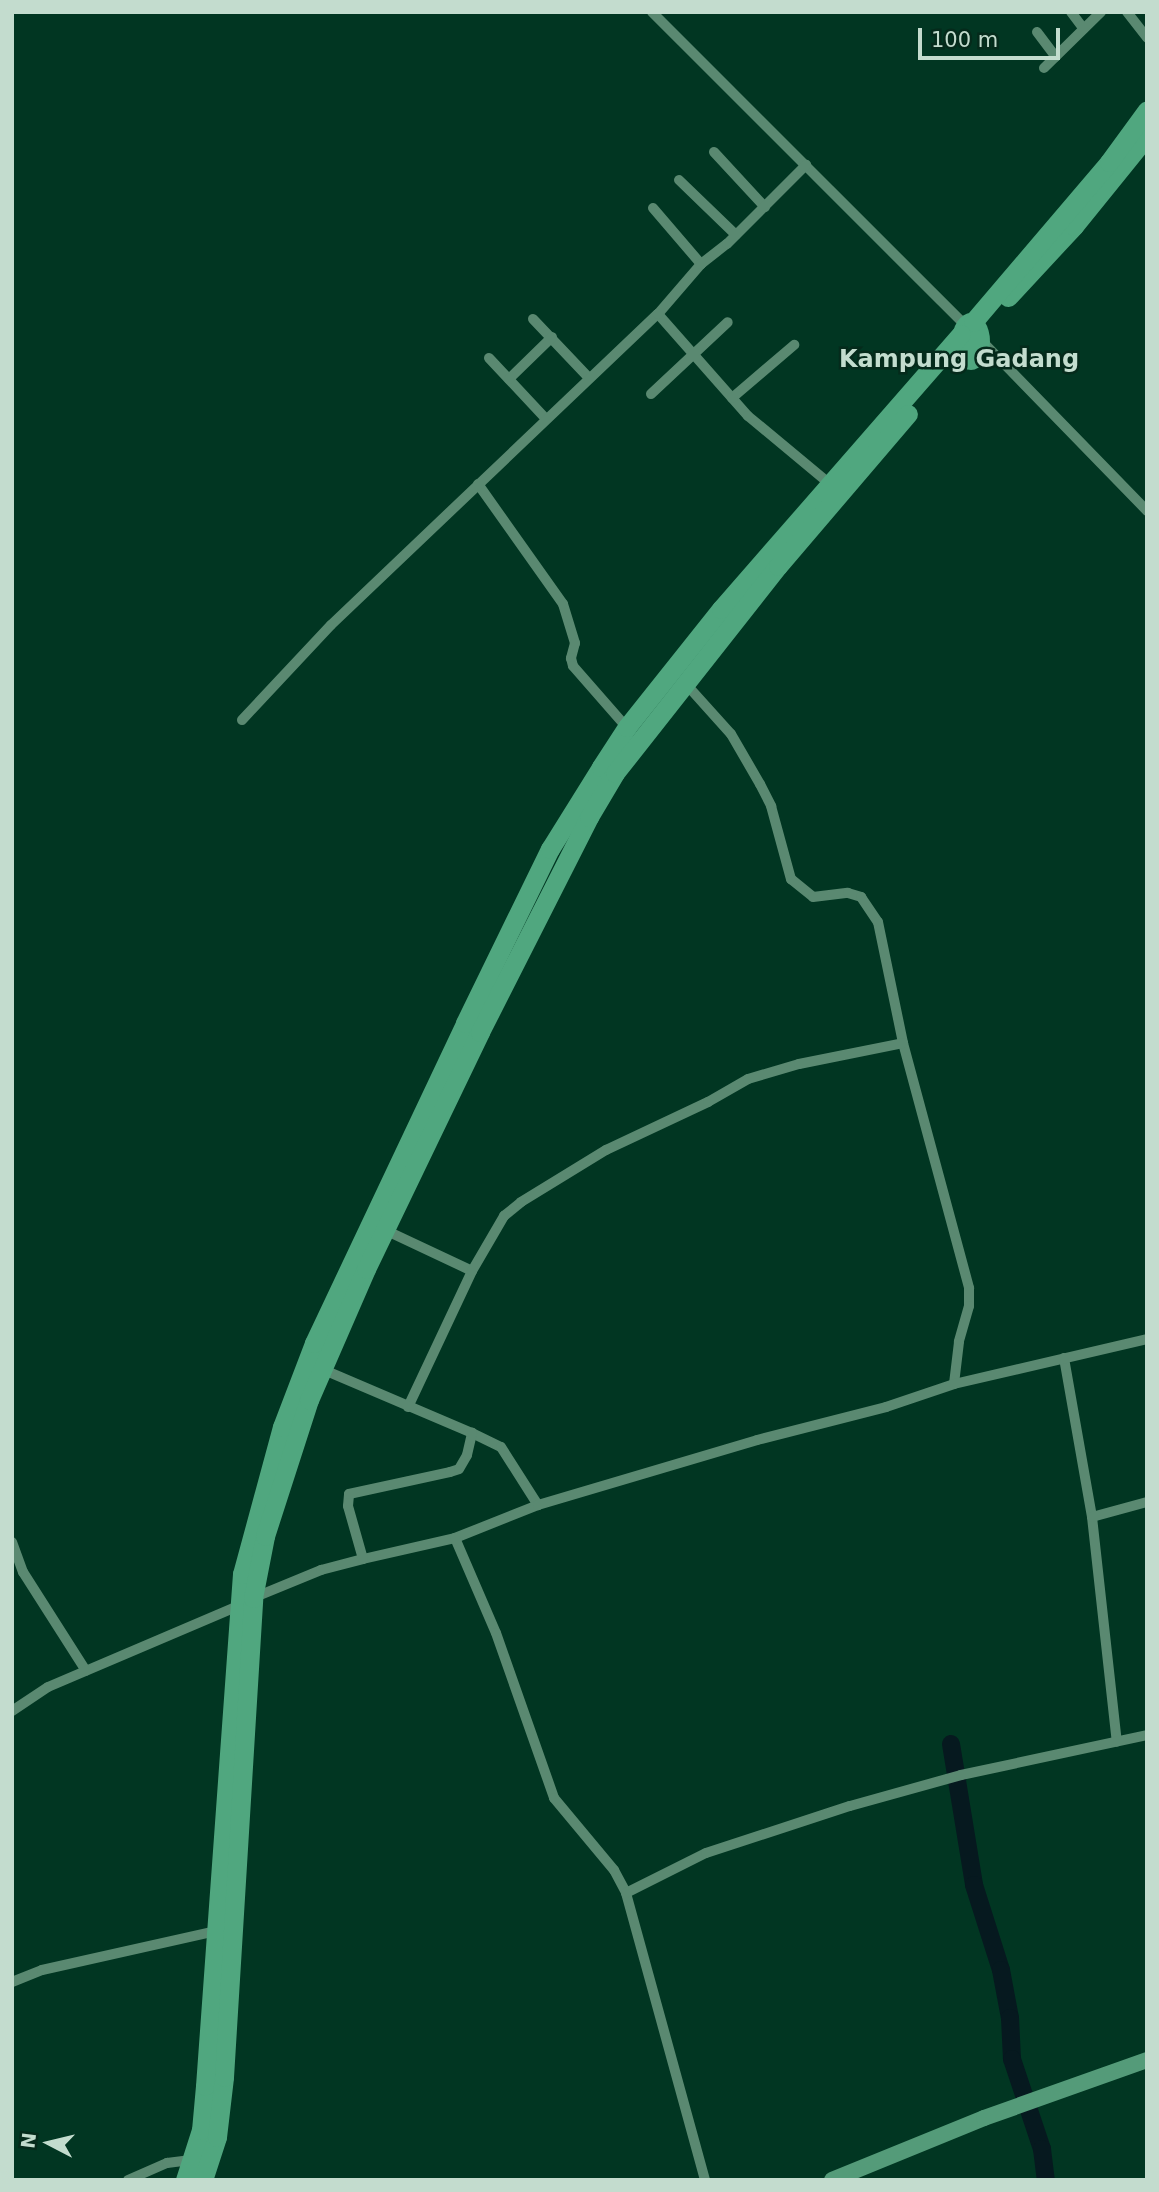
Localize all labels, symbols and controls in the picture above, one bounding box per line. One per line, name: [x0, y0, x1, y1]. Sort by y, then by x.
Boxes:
scale bar: [921, 14, 1063, 58]
text: 100 m: [931, 28, 998, 52]
district label: Kampung Gadang: [839, 346, 1079, 374]
north arrow: [14, 2108, 84, 2178]
text: N: [16, 2131, 40, 2150]

